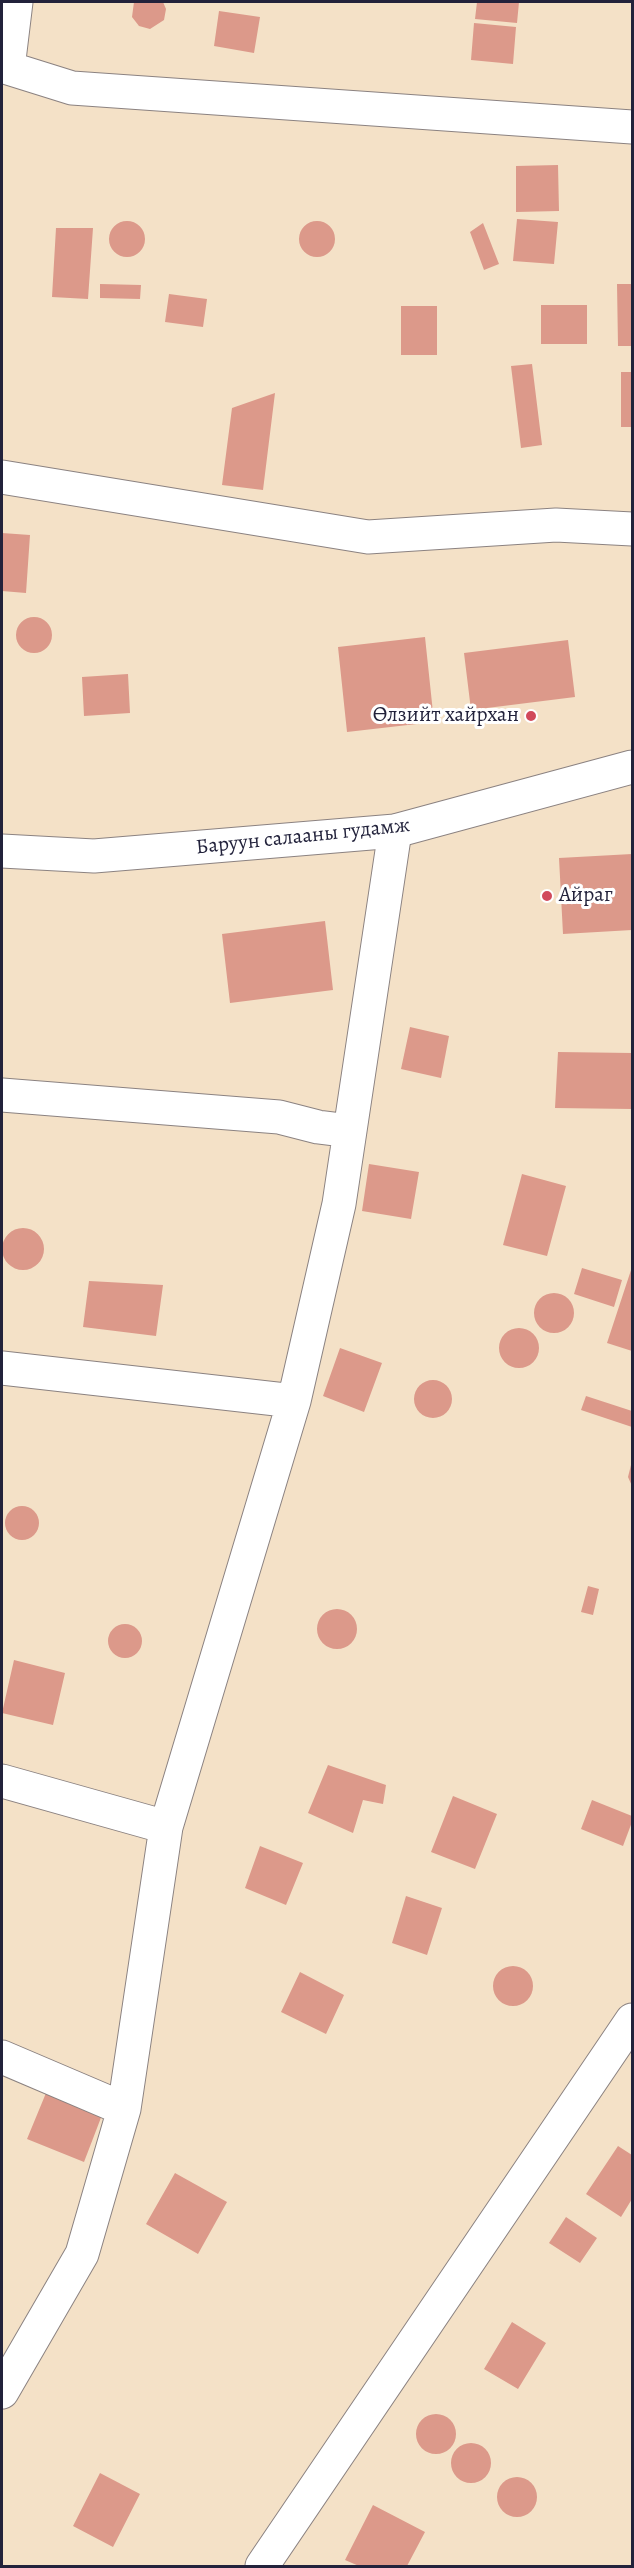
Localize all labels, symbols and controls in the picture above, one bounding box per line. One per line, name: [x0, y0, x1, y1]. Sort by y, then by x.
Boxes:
place label: Өлзийт хайрхан: [373, 703, 519, 729]
marker: Өлзийт хайрхан: [524, 709, 538, 723]
street label: Баруун салааны гудамж: [195, 813, 411, 861]
place label: Айраг: [559, 883, 613, 909]
marker: Айраг: [540, 889, 554, 903]

